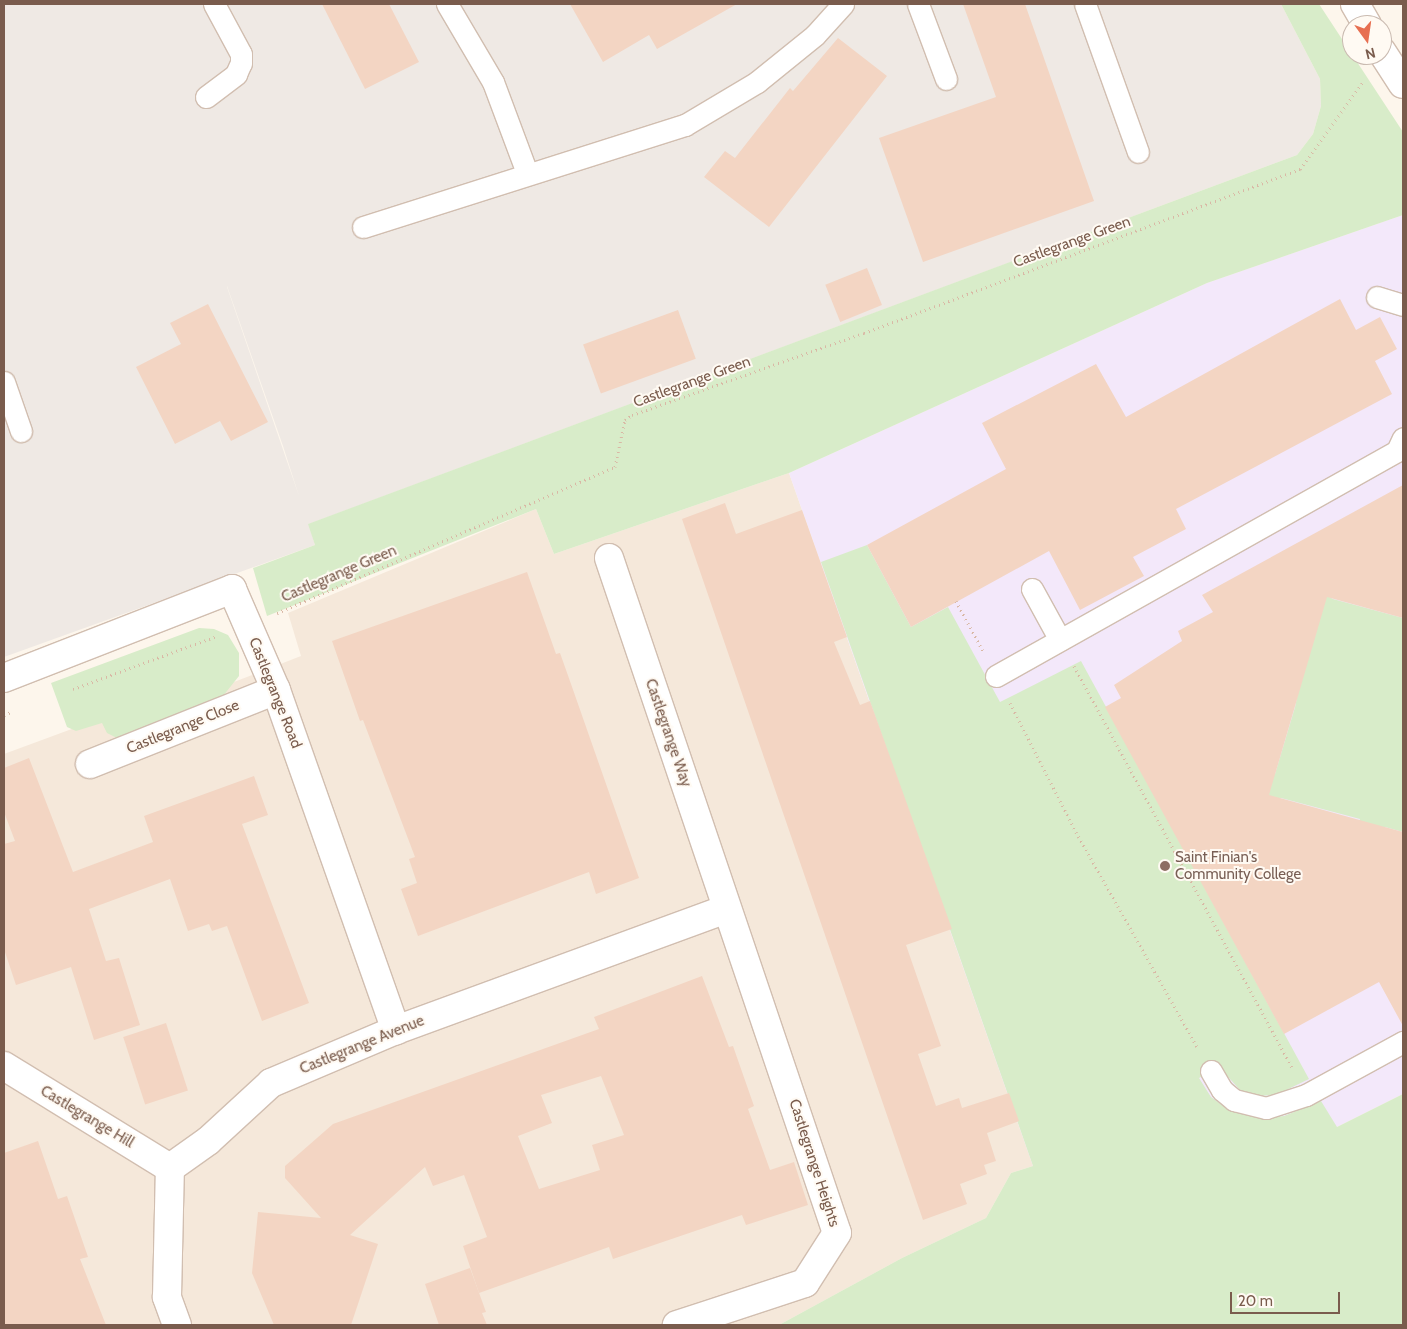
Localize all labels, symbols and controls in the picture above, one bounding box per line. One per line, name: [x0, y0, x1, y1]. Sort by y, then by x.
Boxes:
north arrow: [1342, 15, 1392, 65]
text: N: [1363, 44, 1377, 64]
street label: Castlegrange Green: [1011, 212, 1133, 272]
street label: Castlegrange Green: [631, 352, 753, 412]
street label: Castlegrange Green: [279, 542, 399, 606]
street label: Castlegrange Road: [245, 635, 305, 751]
street label: Castlegrange Way: [641, 677, 695, 789]
street label: Castlegrange Close: [124, 696, 242, 758]
place label: Saint Finian's Community College: [1175, 848, 1301, 883]
marker: Saint Finian's Community College: [1159, 860, 1171, 872]
street label: Castlegrange Avenue: [297, 1012, 427, 1078]
street label: Castlegrange Hill: [37, 1082, 137, 1152]
street label: Castlegrange Heights: [785, 1097, 843, 1229]
scale bar: [1232, 1282, 1342, 1314]
text: 20 m: [1238, 1292, 1273, 1310]

